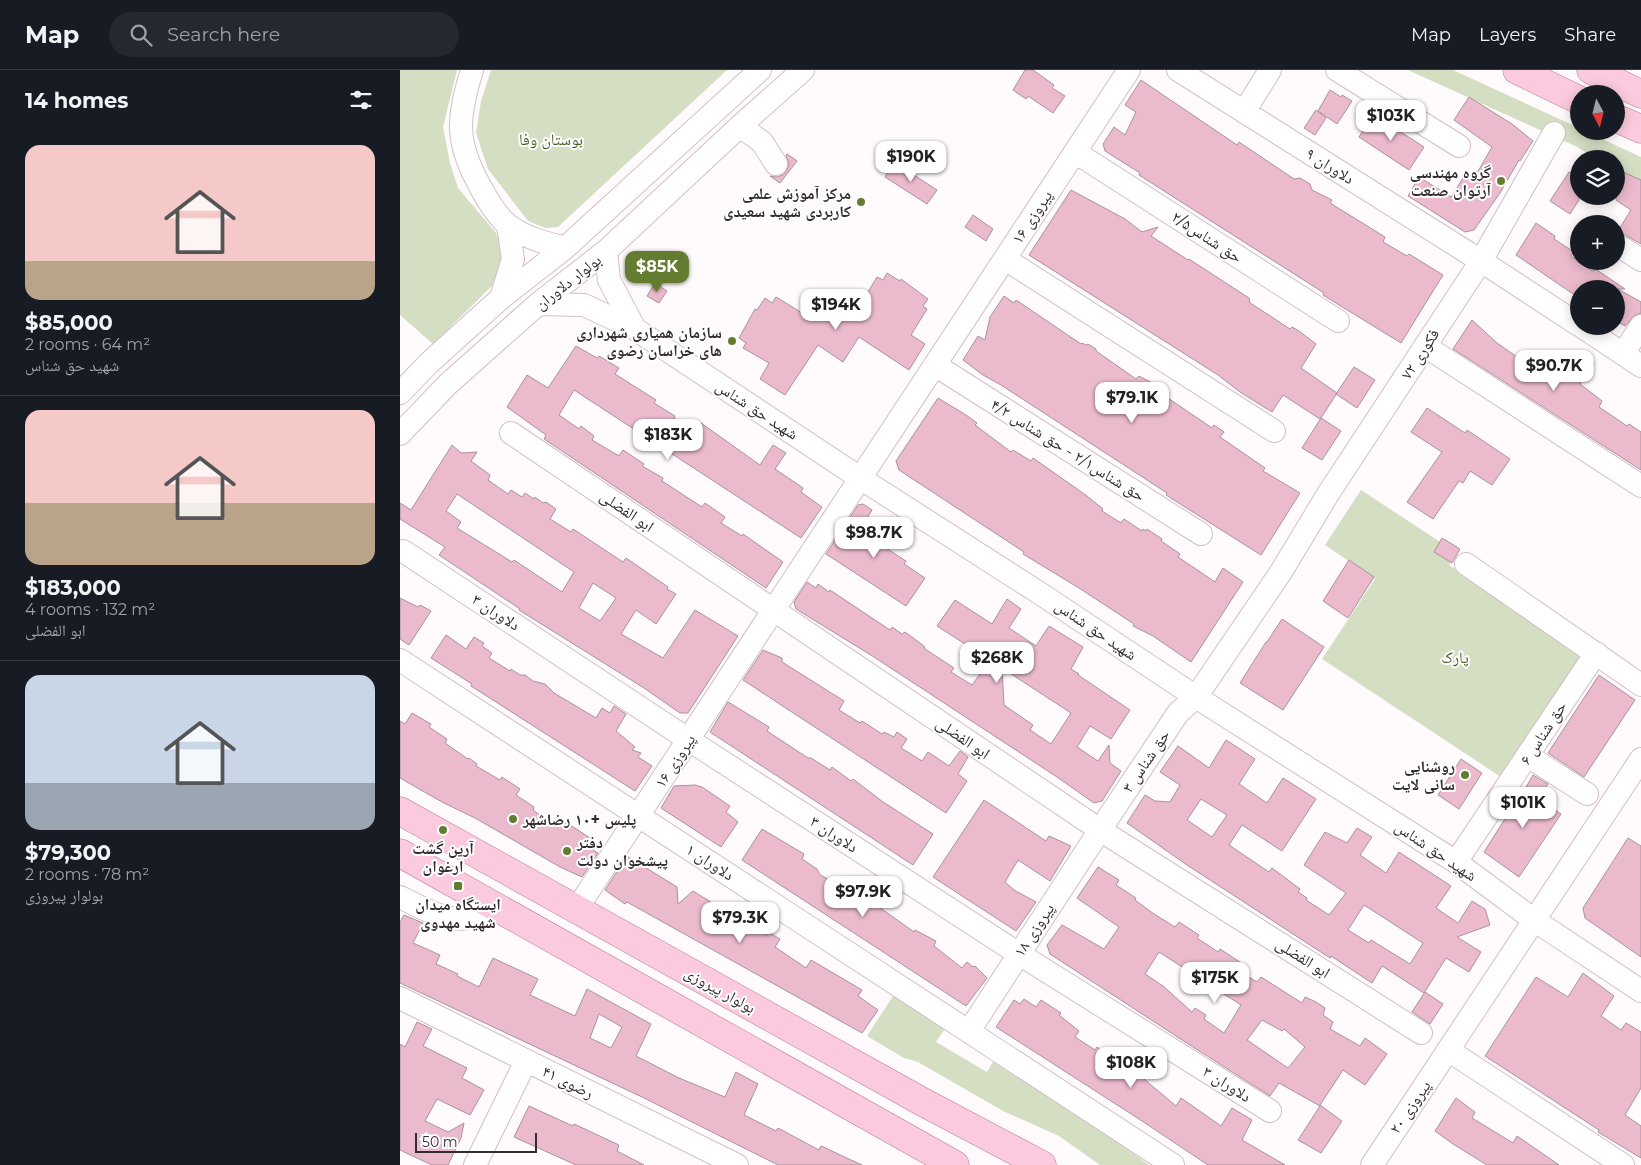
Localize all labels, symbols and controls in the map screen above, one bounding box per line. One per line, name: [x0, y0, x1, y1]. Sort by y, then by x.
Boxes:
search box: [109, 12, 459, 57]
text: Map: [25, 20, 79, 49]
icon: search: [127, 21, 155, 49]
text: Search here: [167, 23, 280, 46]
text: Map: [1411, 24, 1451, 46]
text: Layers: [1479, 24, 1536, 46]
text: Share: [1564, 24, 1616, 46]
north arrow: [1570, 85, 1625, 140]
map controls: [1570, 85, 1625, 335]
icon: filters: [347, 86, 375, 114]
text: 14 homes: [25, 88, 129, 113]
pin: $103K: [1356, 100, 1426, 142]
text: $103K: [1367, 106, 1415, 125]
park label: بوستان وفا: [519, 130, 583, 150]
pin: $190K: [876, 140, 946, 183]
street label: دلاوران ۹: [1302, 144, 1358, 189]
text: $190K: [886, 147, 936, 166]
button: layers: [1570, 150, 1625, 205]
place label: گروه مهندسی آرتوان صنعت: [1410, 163, 1492, 200]
marker: گروه مهندسی آرتوان صنعت: [1495, 175, 1507, 187]
icon: home: [155, 177, 245, 267]
place label: مرکز آموزش علمی کاربردی شهید سعیدی: [723, 184, 851, 221]
street label: پیروزی ۱۶: [1008, 187, 1057, 248]
marker: مرکز آموزش علمی کاربردی شهید سعیدی: [855, 196, 867, 208]
street label: حق شناس۲/۵: [1168, 207, 1246, 268]
button: +: [1570, 215, 1625, 270]
street label: بولوار دلاوران: [531, 250, 605, 315]
pin: $85K: [627, 250, 687, 293]
text: $85K: [636, 257, 678, 276]
button: −: [1570, 280, 1625, 335]
pin: $194K: [801, 288, 871, 331]
text: $194K: [811, 295, 861, 314]
text: $85,000: [25, 310, 113, 335]
place label: سازمان همیاری شهرداری های خراسان رضوی: [576, 323, 722, 360]
street label: فکوری ۷۲: [1397, 325, 1444, 383]
text: 2 rooms · 64 m²: [25, 335, 150, 354]
marker: سازمان همیاری شهرداری های خراسان رضوی: [726, 335, 738, 347]
pin: $90.7K: [1513, 350, 1595, 392]
text: شهید حق شناس: [25, 356, 119, 375]
text: $90.7K: [1526, 356, 1582, 375]
street label: شهید حق شناس: [712, 376, 802, 444]
pin: $79.1K: [1091, 382, 1173, 424]
text: $79.1K: [1106, 388, 1158, 407]
street label: حق شناس۲/۱ - حق شناس ۴/۲: [987, 395, 1149, 506]
pin: $183K: [633, 418, 703, 461]
text: $183K: [644, 425, 692, 444]
icon: home: [155, 443, 245, 533]
street label: ابو الفضلی: [596, 486, 657, 537]
pin: $98.7K: [833, 516, 915, 559]
text: $98.7K: [846, 523, 902, 542]
text: $183,000: [25, 575, 121, 600]
street label: دلاوران ۳: [468, 590, 523, 635]
street label: شهید حق شناس: [1051, 596, 1140, 665]
text: 4 rooms · 132 m²: [25, 600, 155, 619]
text: ابو الفضلی: [25, 621, 86, 640]
pin: $268K: [962, 642, 1032, 684]
text: $268K: [971, 648, 1023, 667]
park label: پارک: [1441, 648, 1469, 667]
street label: حق شناس ۶: [1516, 698, 1571, 769]
icon: home: [155, 708, 245, 798]
street label: ابو الفضلی: [932, 713, 993, 764]
street label: حق شناس ۳: [1118, 726, 1175, 797]
street label: پیروزی ۱۶: [651, 731, 700, 792]
place label: روشنایی سانی لایت: [1392, 757, 1455, 794]
marker: روشنایی سانی لایت: [1459, 769, 1471, 781]
pin: $101K: [1488, 786, 1558, 829]
text: $101K: [1500, 793, 1546, 812]
place label: پلیس +۱۰ رضاشهر: [522, 810, 636, 829]
street label: دلاوران ۳: [806, 812, 861, 857]
marker: پلیس +۱۰ رضاشهر: [507, 813, 519, 825]
street label: شهید حق شناس: [1391, 817, 1480, 886]
marker: آرین گشت ارغوان: [437, 824, 449, 836]
place label: دفتر پیشخوان دولت: [576, 833, 668, 870]
place label: آرین گشت ارغوان: [412, 839, 474, 876]
text: $79,300: [25, 840, 111, 865]
street label: دلاوران ۱: [682, 840, 737, 885]
marker: دفتر پیشخوان دولت: [561, 845, 573, 857]
text: 2 rooms · 78 m²: [25, 865, 149, 884]
pin: $97.9K: [822, 876, 904, 918]
marker: ایستگاه میدان شهید مهدوی: [452, 880, 464, 892]
text: $97.9K: [835, 882, 891, 901]
text: بولوار پیروزی: [25, 886, 103, 905]
place label: ایستگاه میدان شهید مهدوی: [415, 895, 501, 932]
street label: پیروزی ۱۸: [1010, 900, 1059, 961]
pin: $79.3K: [699, 902, 781, 944]
text: $79.3K: [712, 908, 768, 927]
street label: ابو الفضلی: [1272, 934, 1334, 983]
pin: $175K: [1180, 962, 1250, 1004]
street label: بولوار پیروزی: [681, 963, 759, 1018]
text: $175K: [1191, 968, 1239, 987]
pin: $108K: [1096, 1046, 1166, 1089]
text: $108K: [1106, 1053, 1156, 1072]
street label: رضوی ۴۱: [539, 1061, 597, 1103]
street label: دلاوران ۳: [1199, 1062, 1255, 1107]
street label: پیروزی ۲۰: [1385, 1077, 1436, 1138]
scale bar: [415, 1130, 538, 1153]
text: 50 m: [422, 1133, 458, 1151]

